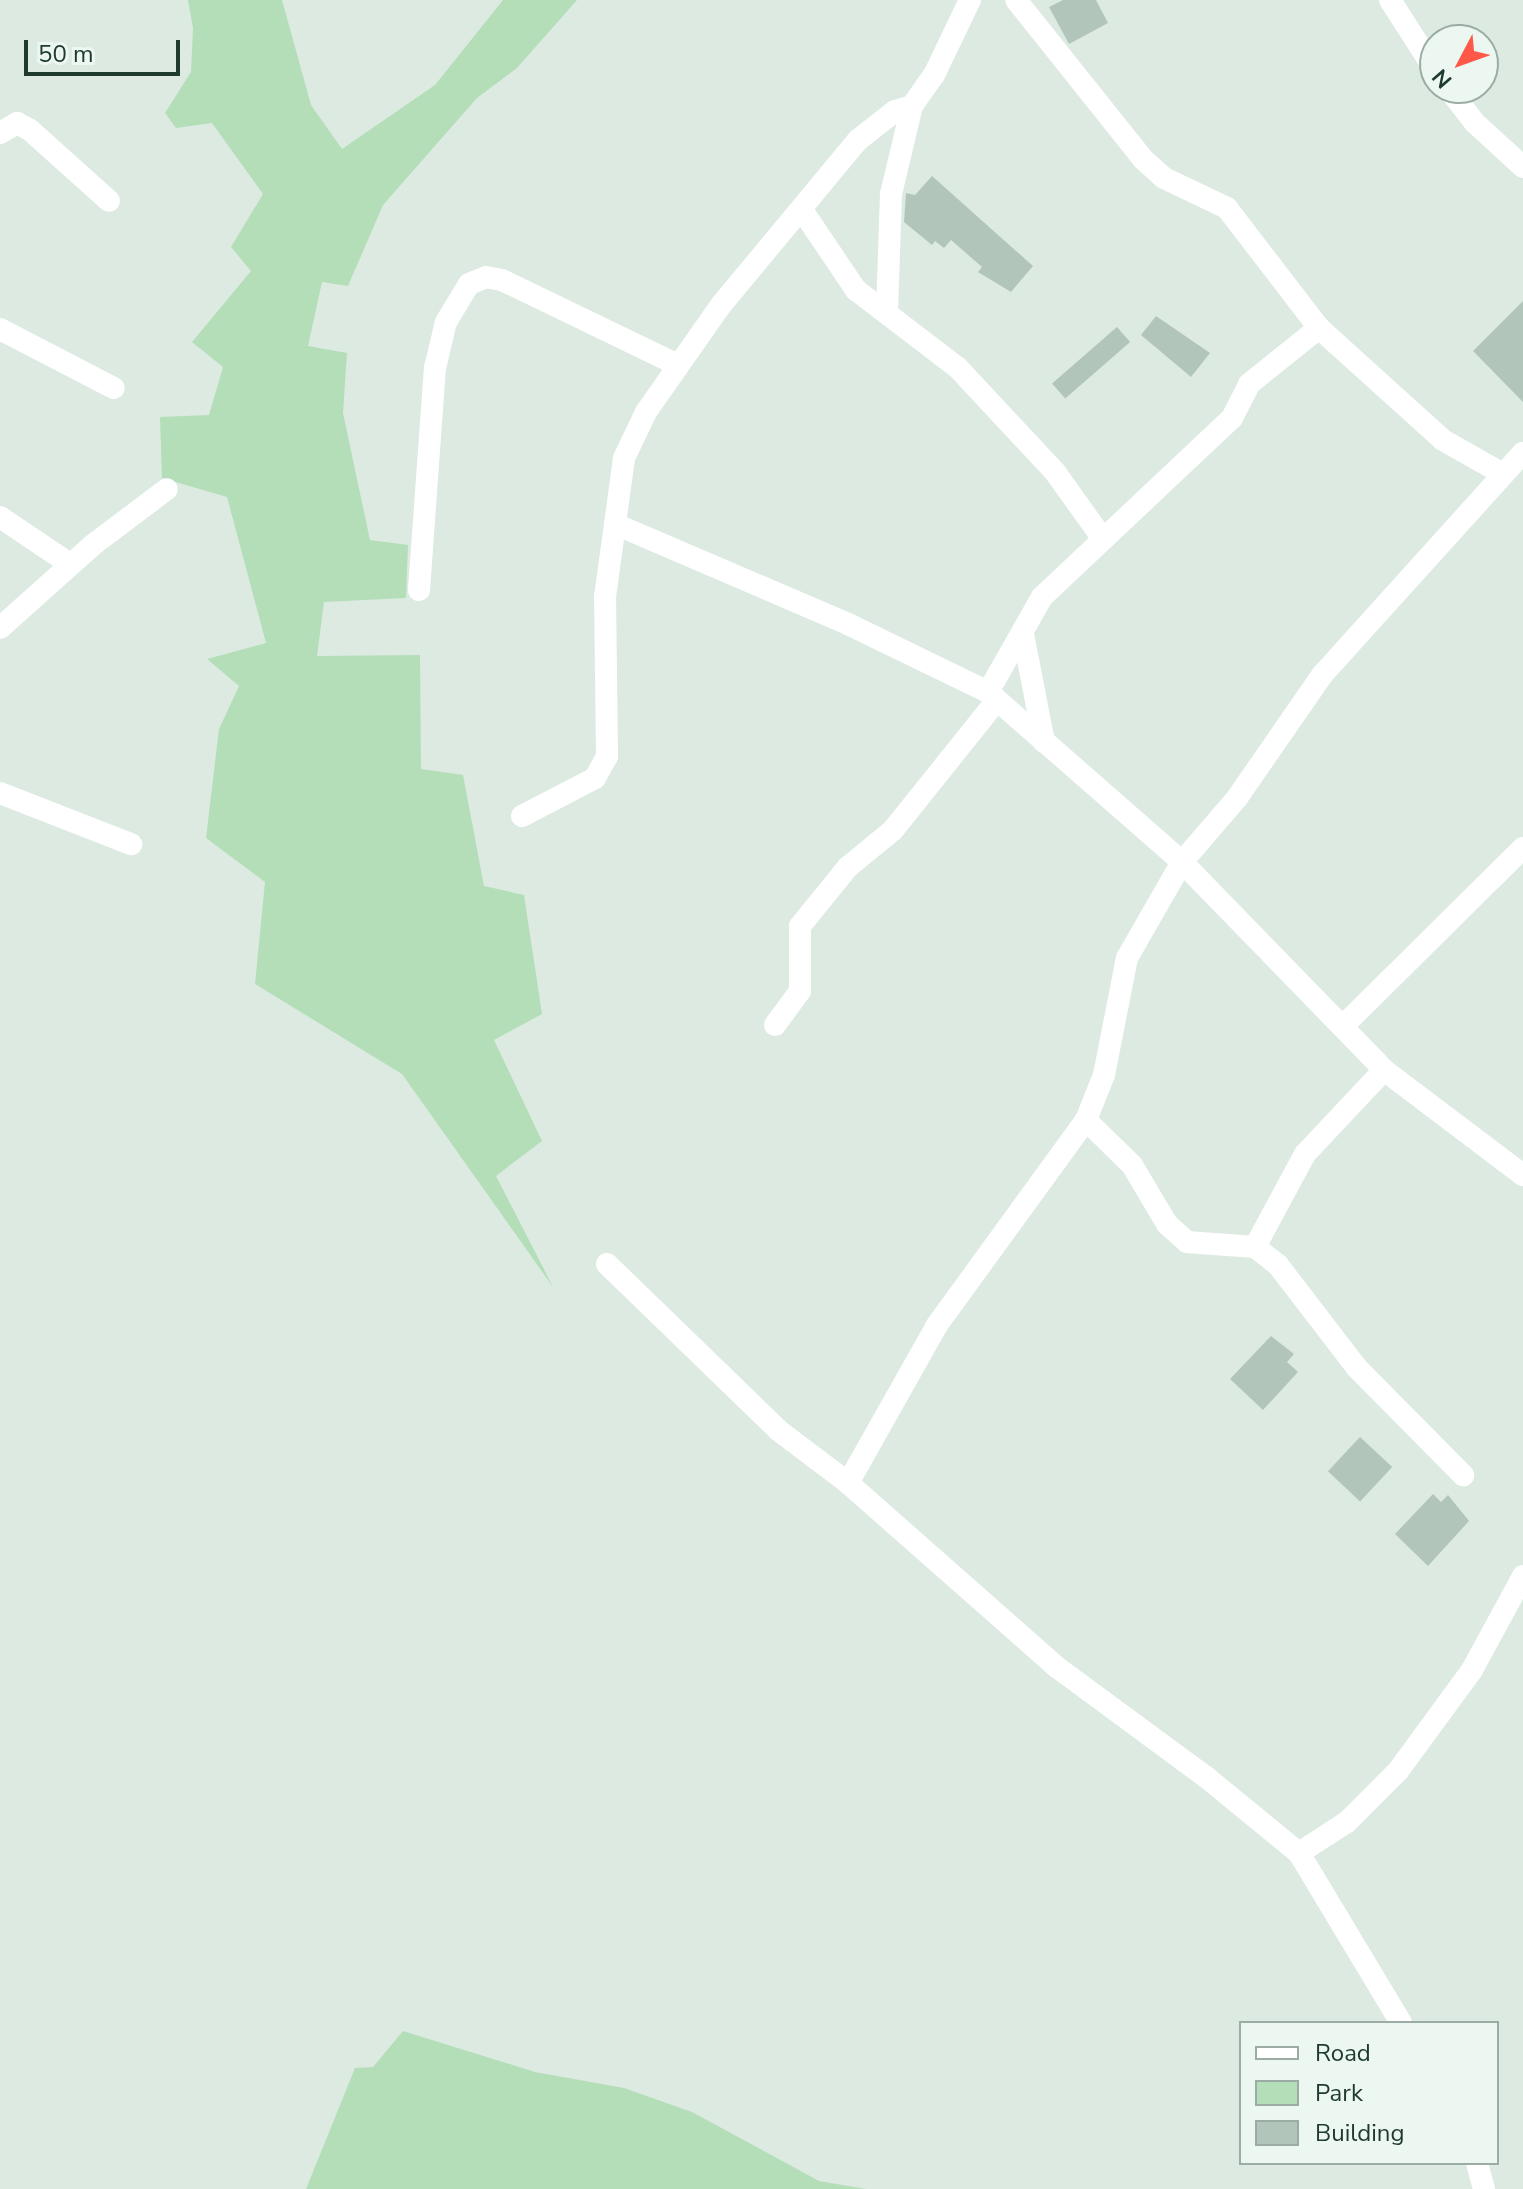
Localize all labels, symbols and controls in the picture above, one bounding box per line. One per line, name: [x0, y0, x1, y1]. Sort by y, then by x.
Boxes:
scale bar: [28, 24, 184, 74]
north arrow: [1419, 24, 1499, 104]
text: 50 m: [38, 38, 94, 70]
text: N: [1426, 62, 1459, 94]
legend: [1239, 2021, 1499, 2165]
text: Road: [1315, 2037, 1371, 2069]
text: Park: [1315, 2077, 1363, 2109]
text: Building: [1315, 2117, 1405, 2149]

